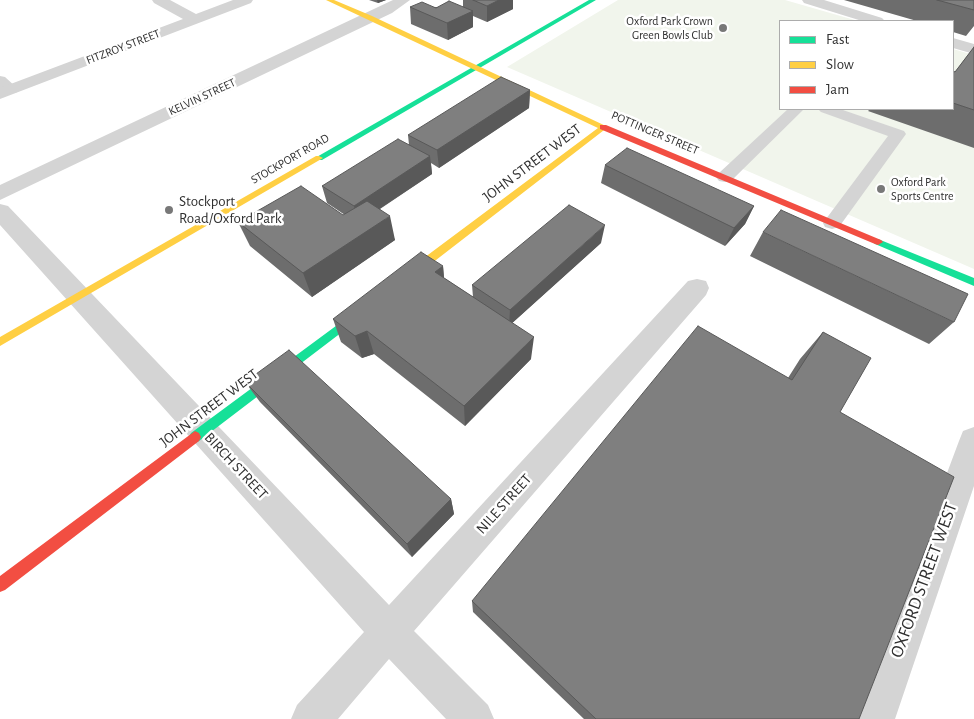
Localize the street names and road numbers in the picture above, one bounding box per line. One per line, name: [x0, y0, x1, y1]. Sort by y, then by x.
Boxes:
street label: FITZROY STREET: [84, 26, 162, 68]
street label: KELVIN STREET: [166, 75, 238, 119]
street label: POTTINGER STREET: [609, 108, 701, 158]
street label: JOHN STREET WEST: [479, 120, 585, 206]
street label: STOCKPORT ROAD: [248, 131, 332, 187]
street label: JOHN STREET WEST: [156, 365, 262, 451]
street label: BIRCH STREET: [200, 429, 272, 503]
street label: NILE STREET: [472, 470, 536, 538]
street label: OXFORD STREET WEST: [886, 499, 962, 661]

